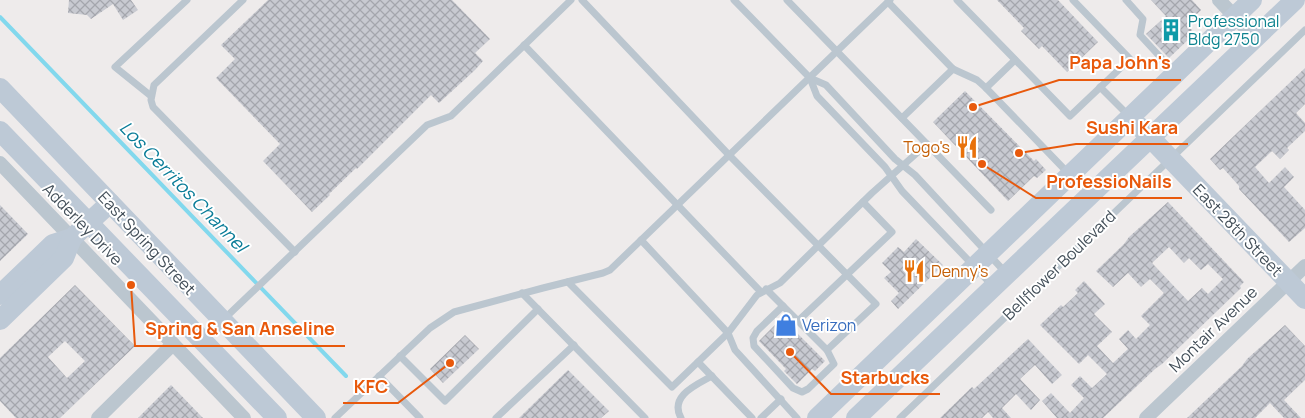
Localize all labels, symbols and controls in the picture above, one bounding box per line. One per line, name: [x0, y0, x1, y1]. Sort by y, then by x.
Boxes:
place label: Professional Bldg 2750: [1188, 10, 1280, 50]
building icon: Professional Bldg 2750: [1158, 17, 1184, 43]
callout: Papa John's: [1059, 47, 1181, 80]
text: Papa John's: [1069, 50, 1171, 74]
callout: Sushi Kara: [1076, 111, 1188, 144]
text: Sushi Kara: [1086, 115, 1178, 139]
water label: Los Cerritos Channel: [115, 116, 255, 259]
restaurant icon: Togo's: [954, 134, 980, 160]
place label: Togo's: [903, 136, 950, 158]
callout: ProfessioNails: [1036, 165, 1182, 198]
text: ProfessioNails: [1046, 169, 1172, 193]
street label: Adderley Drive: [38, 178, 128, 270]
street label: East 28th Street: [1188, 179, 1288, 281]
street label: East Spring Street: [93, 186, 201, 300]
street label: Bellflower Boulevard: [998, 205, 1120, 325]
restaurant icon: Denny's: [901, 258, 927, 284]
place label: Denny's: [931, 260, 989, 282]
street label: Montair Avenue: [1164, 281, 1262, 377]
shop icon: Verizon: [773, 312, 799, 338]
callout: Spring & San Anseline: [135, 313, 345, 346]
place label: Verizon: [802, 314, 856, 336]
text: Spring & San Anseline: [145, 316, 335, 340]
callout: Starbucks: [831, 361, 940, 394]
text: Starbucks: [840, 365, 930, 389]
callout: KFC: [343, 370, 398, 403]
text: KFC: [354, 374, 388, 398]

